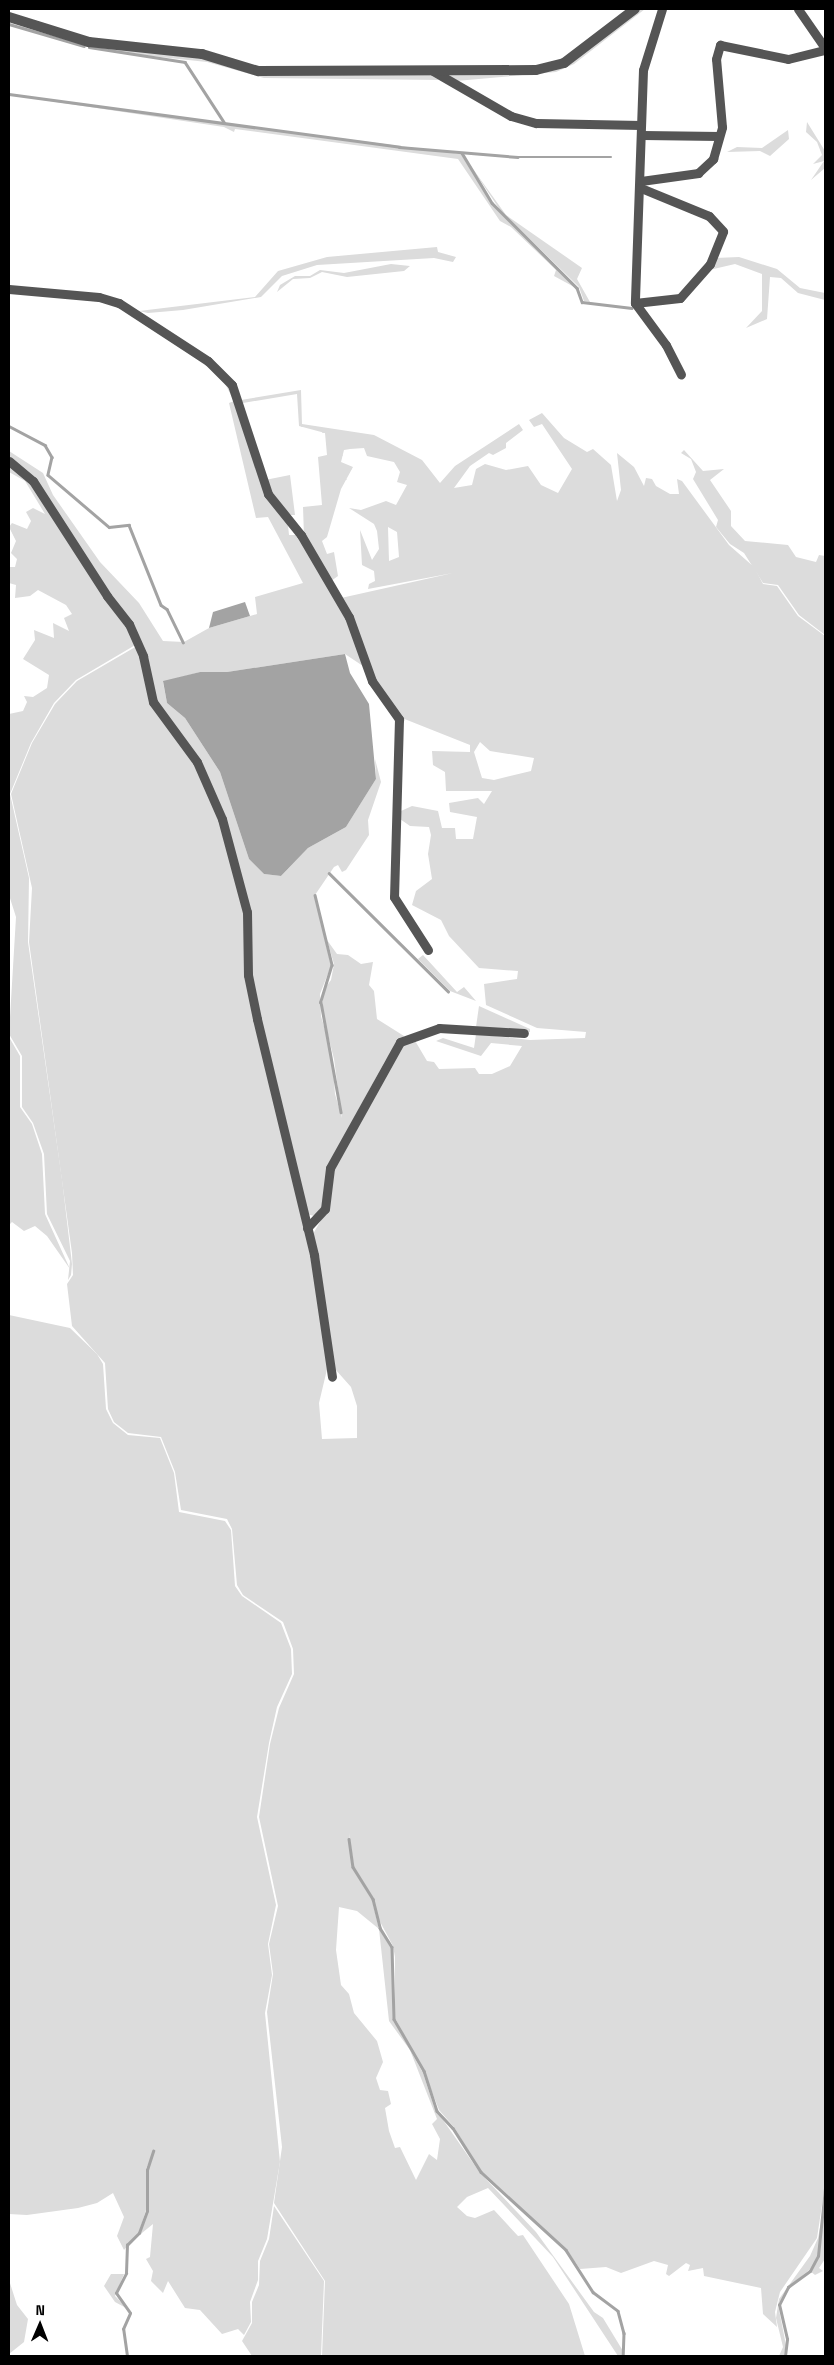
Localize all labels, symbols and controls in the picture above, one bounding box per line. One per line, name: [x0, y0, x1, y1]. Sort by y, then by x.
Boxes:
north arrow: [15, 2300, 65, 2350]
text: N: [35, 2301, 45, 2319]

